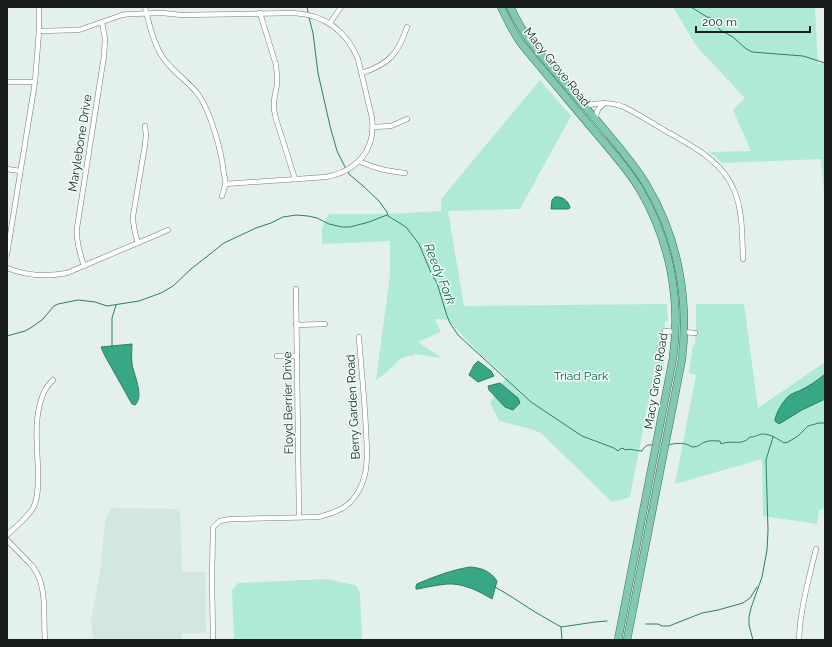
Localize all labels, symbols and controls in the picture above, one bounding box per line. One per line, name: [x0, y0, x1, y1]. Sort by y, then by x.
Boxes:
scale bar: [696, 8, 810, 34]
text: 200 m: [702, 15, 737, 29]
street label: Macy Grove Road: [521, 25, 593, 109]
street label: Marylebone Drive: [65, 93, 95, 193]
water label: Reedy Fork: [421, 241, 459, 307]
street label: Macy Grove Road: [641, 332, 671, 430]
street label: Floyd Berrier Drive: [280, 351, 296, 455]
street label: Berry Garden Road: [343, 354, 363, 460]
park label: Triad Park: [554, 369, 609, 383]

